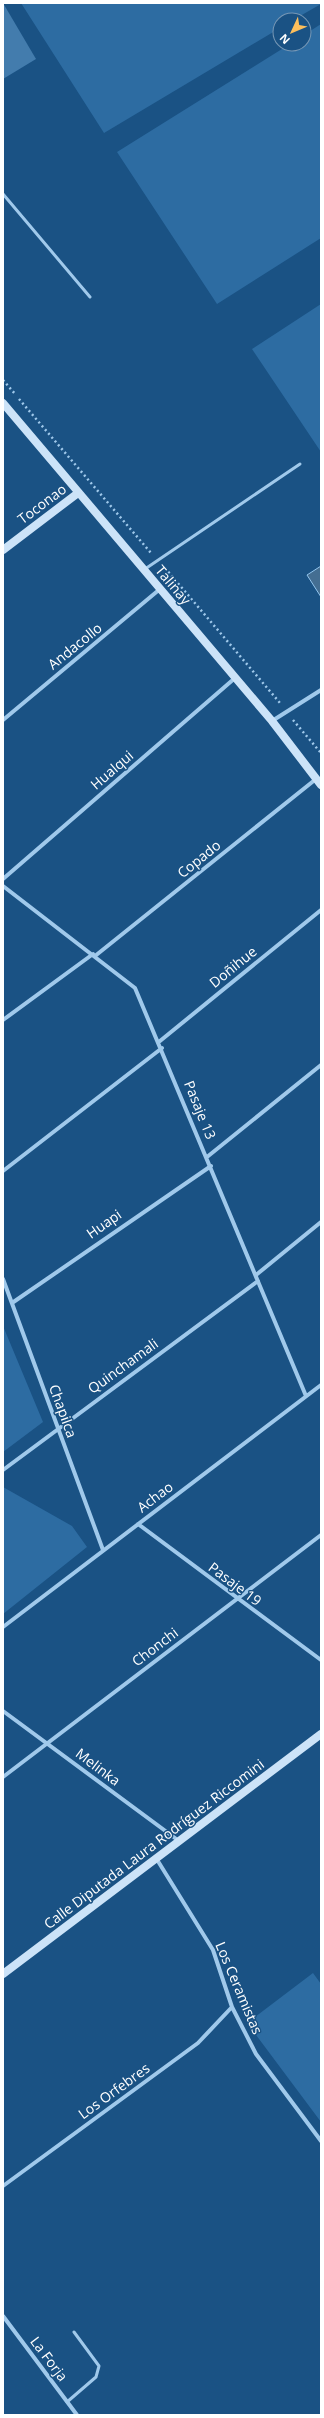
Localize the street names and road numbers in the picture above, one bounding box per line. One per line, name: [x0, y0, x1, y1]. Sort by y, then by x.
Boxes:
street label: Toconao: [14, 479, 70, 528]
street label: Talinay: [151, 561, 196, 609]
street label: Andacollo: [44, 618, 106, 673]
street label: Hualqui: [86, 746, 137, 793]
street label: Copado: [173, 835, 224, 882]
street label: Doñihue: [205, 942, 260, 992]
street label: Pasaje 13: [180, 1078, 221, 1142]
street label: Huapi: [82, 1205, 125, 1242]
street label: Quinchamali: [84, 1334, 162, 1398]
street label: Chapilca: [45, 1382, 82, 1440]
street label: Achao: [133, 1477, 177, 1516]
street label: Pasaje 19: [205, 1557, 266, 1610]
street label: Chonchi: [128, 1623, 182, 1670]
street label: Melinka: [72, 1744, 124, 1790]
street label: Calle Diputada Laura Rodríguez Riccomini: [40, 1754, 268, 1933]
street label: Los Ceramistas: [211, 1939, 268, 2037]
street label: Los Orfebres: [74, 2058, 154, 2123]
street label: La Forja: [26, 2332, 72, 2385]

